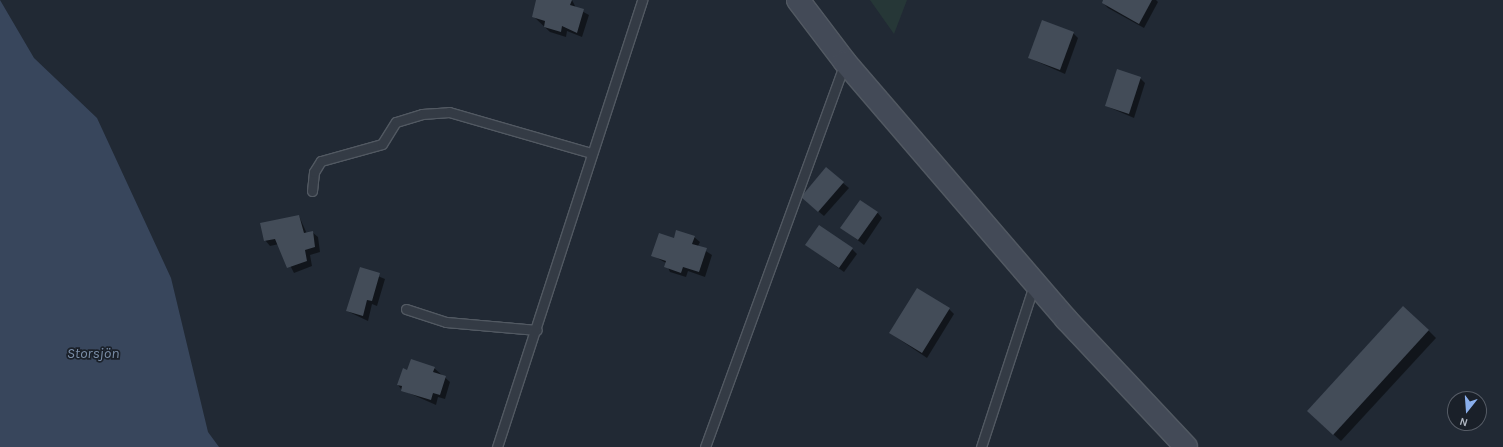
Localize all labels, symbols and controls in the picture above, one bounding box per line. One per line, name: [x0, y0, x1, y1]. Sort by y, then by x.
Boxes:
water label: Storsjön: [67, 345, 119, 363]
north arrow: [1447, 391, 1487, 431]
text: N: [1458, 415, 1469, 429]

